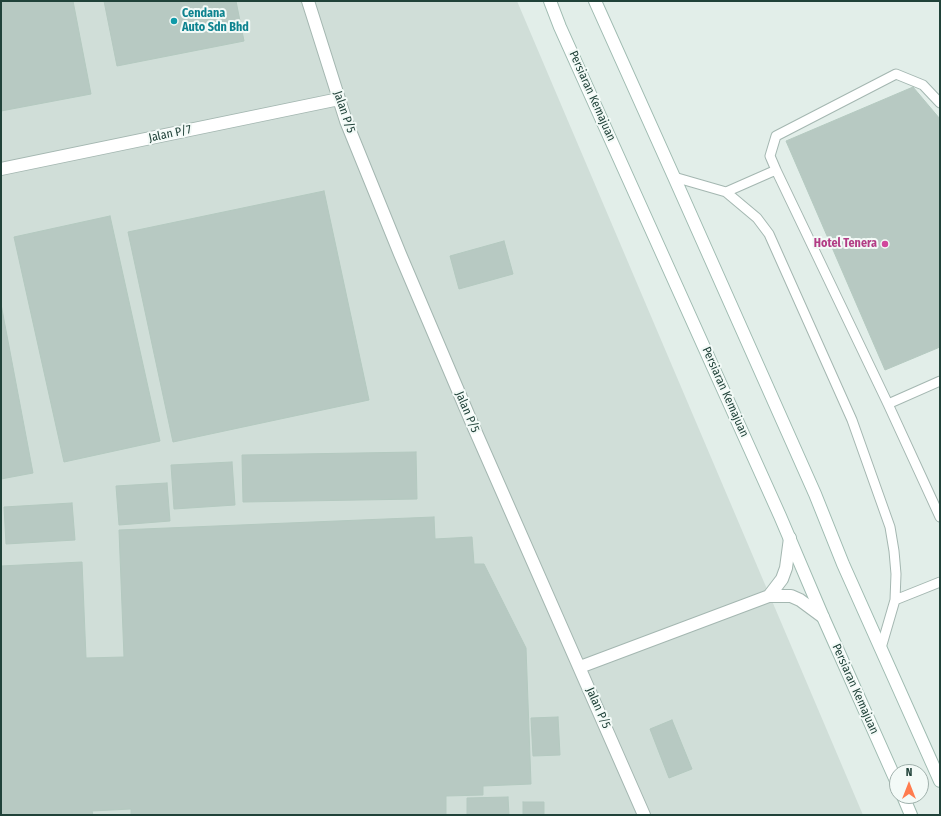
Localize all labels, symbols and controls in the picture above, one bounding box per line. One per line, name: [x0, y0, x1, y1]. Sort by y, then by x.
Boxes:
place label: Cendana Auto Sdn Bhd: [182, 7, 249, 35]
marker: Cendana Auto Sdn Bhd: [169, 16, 179, 26]
street label: Persiaran Kemajuan: [566, 49, 618, 143]
street label: Jalan P/5: [330, 89, 358, 135]
street label: Jalan P/7: [147, 122, 193, 146]
place label: Hotel Tenera: [814, 237, 877, 251]
marker: Hotel Tenera: [880, 239, 890, 249]
street label: Persiaran Kemajuan: [699, 345, 751, 439]
street label: Jalan P/5: [452, 389, 482, 435]
street label: Persiaran Kemajuan: [829, 642, 881, 736]
street label: Jalan P/5: [583, 685, 613, 731]
north arrow: [889, 764, 929, 804]
text: N: [906, 766, 912, 779]

